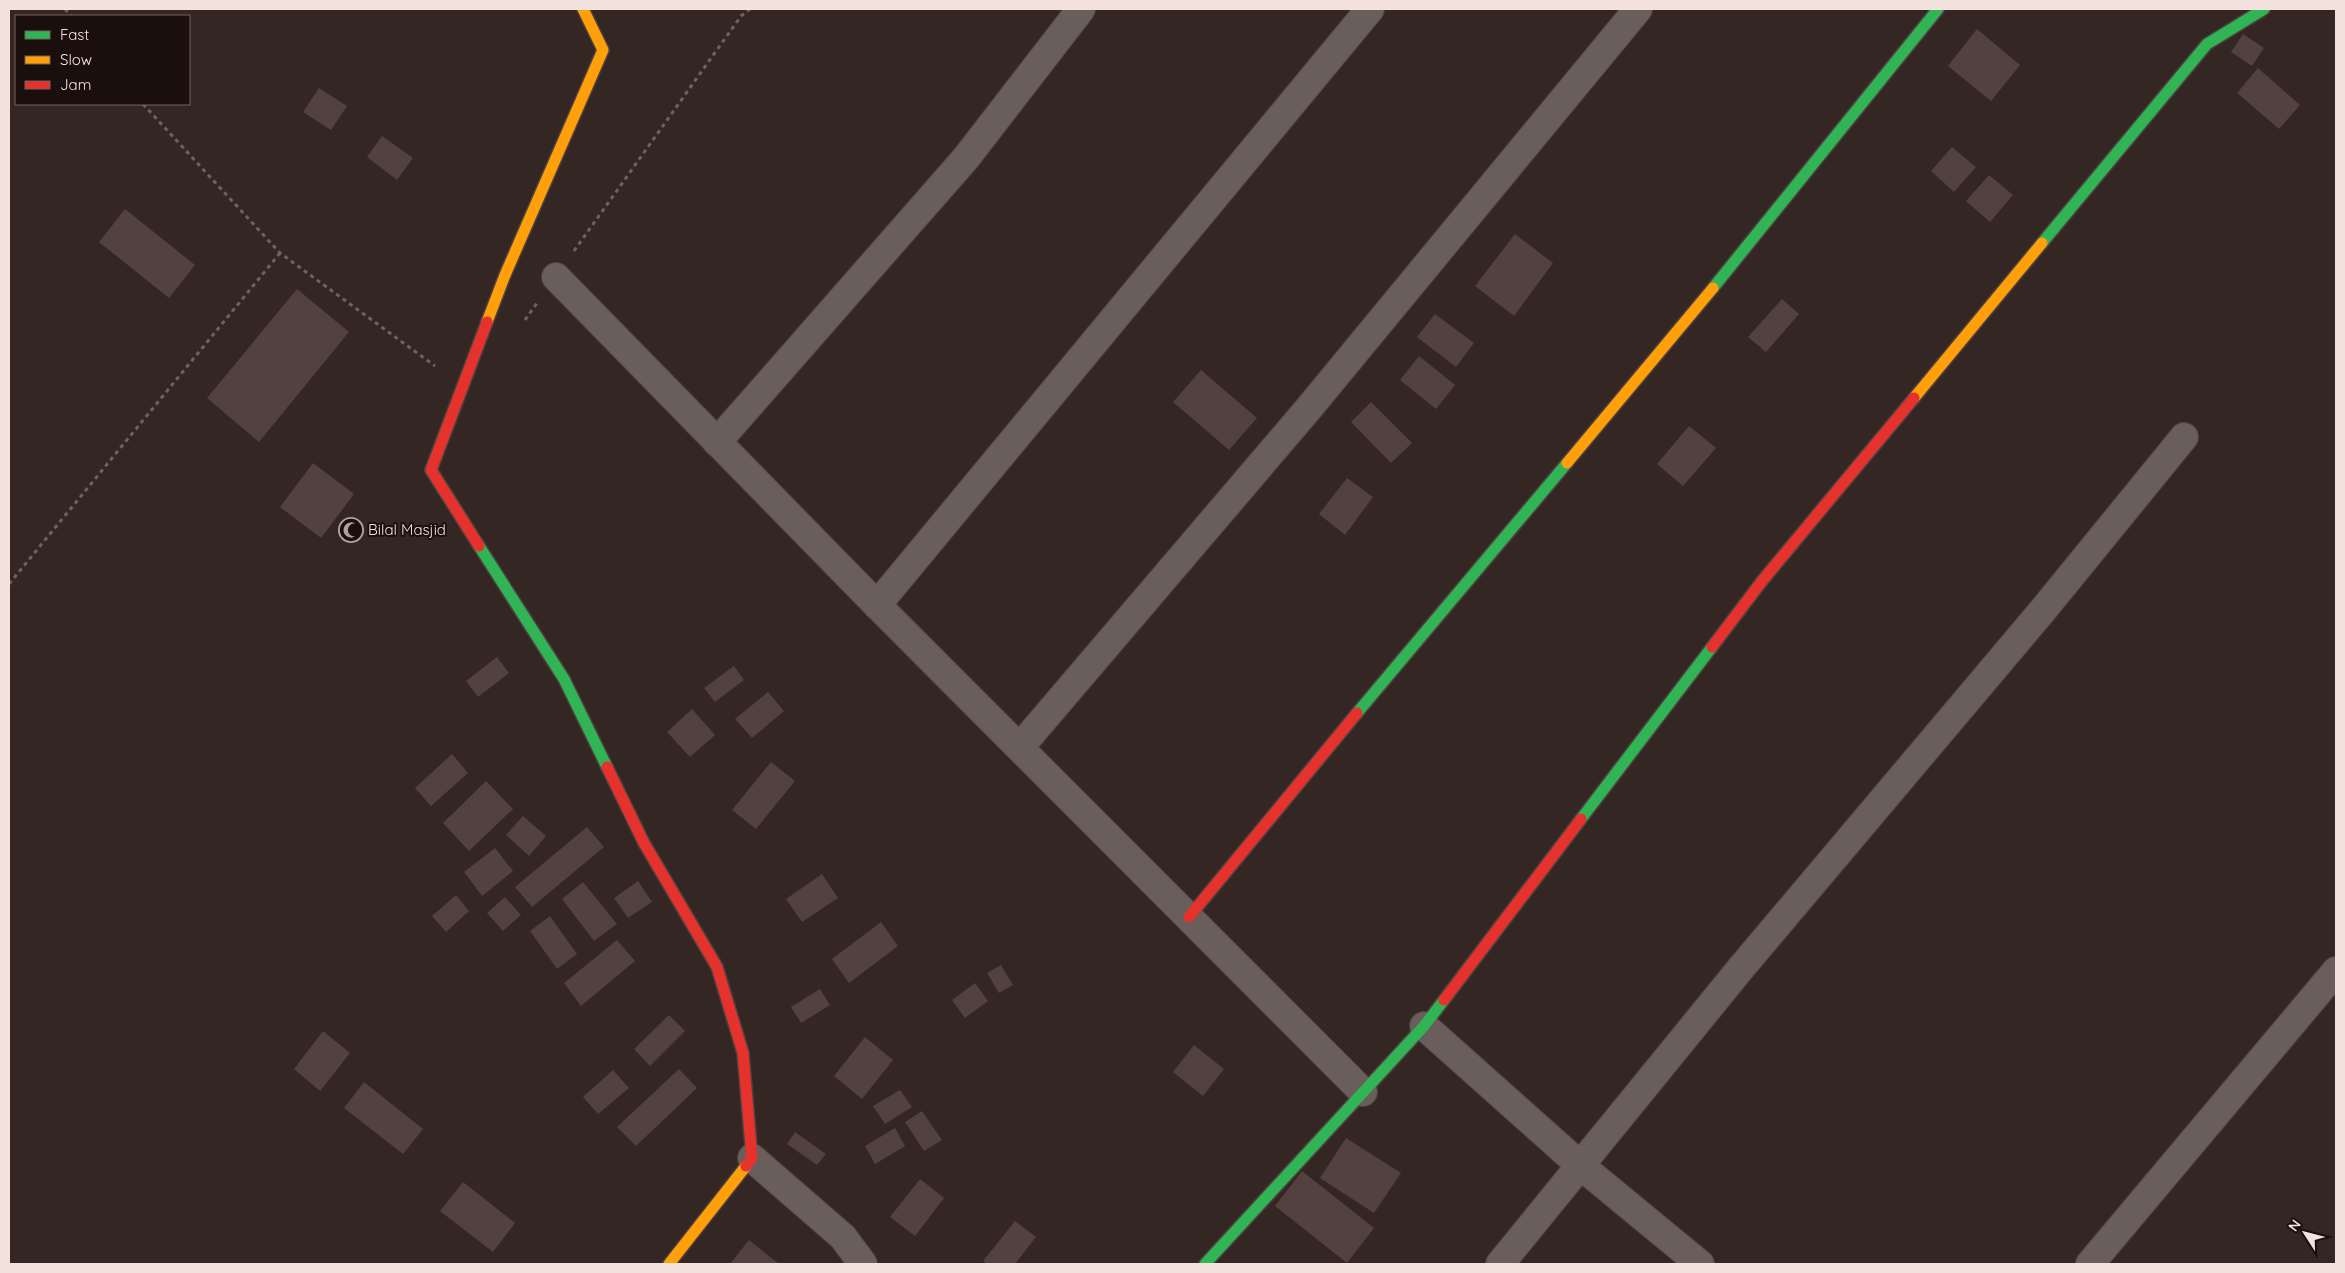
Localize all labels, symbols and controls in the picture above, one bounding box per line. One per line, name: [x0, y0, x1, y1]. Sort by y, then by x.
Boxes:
legend: [15, 15, 190, 105]
text: Fast: [60, 25, 89, 44]
text: Slow: [60, 50, 92, 69]
text: Jam: [60, 75, 91, 94]
mosque icon: Bilal Masjid: [338, 517, 364, 543]
place label: Bilal Masjid: [368, 520, 446, 539]
north arrow: [2280, 1208, 2330, 1258]
text: N: [2284, 1216, 2305, 1235]

